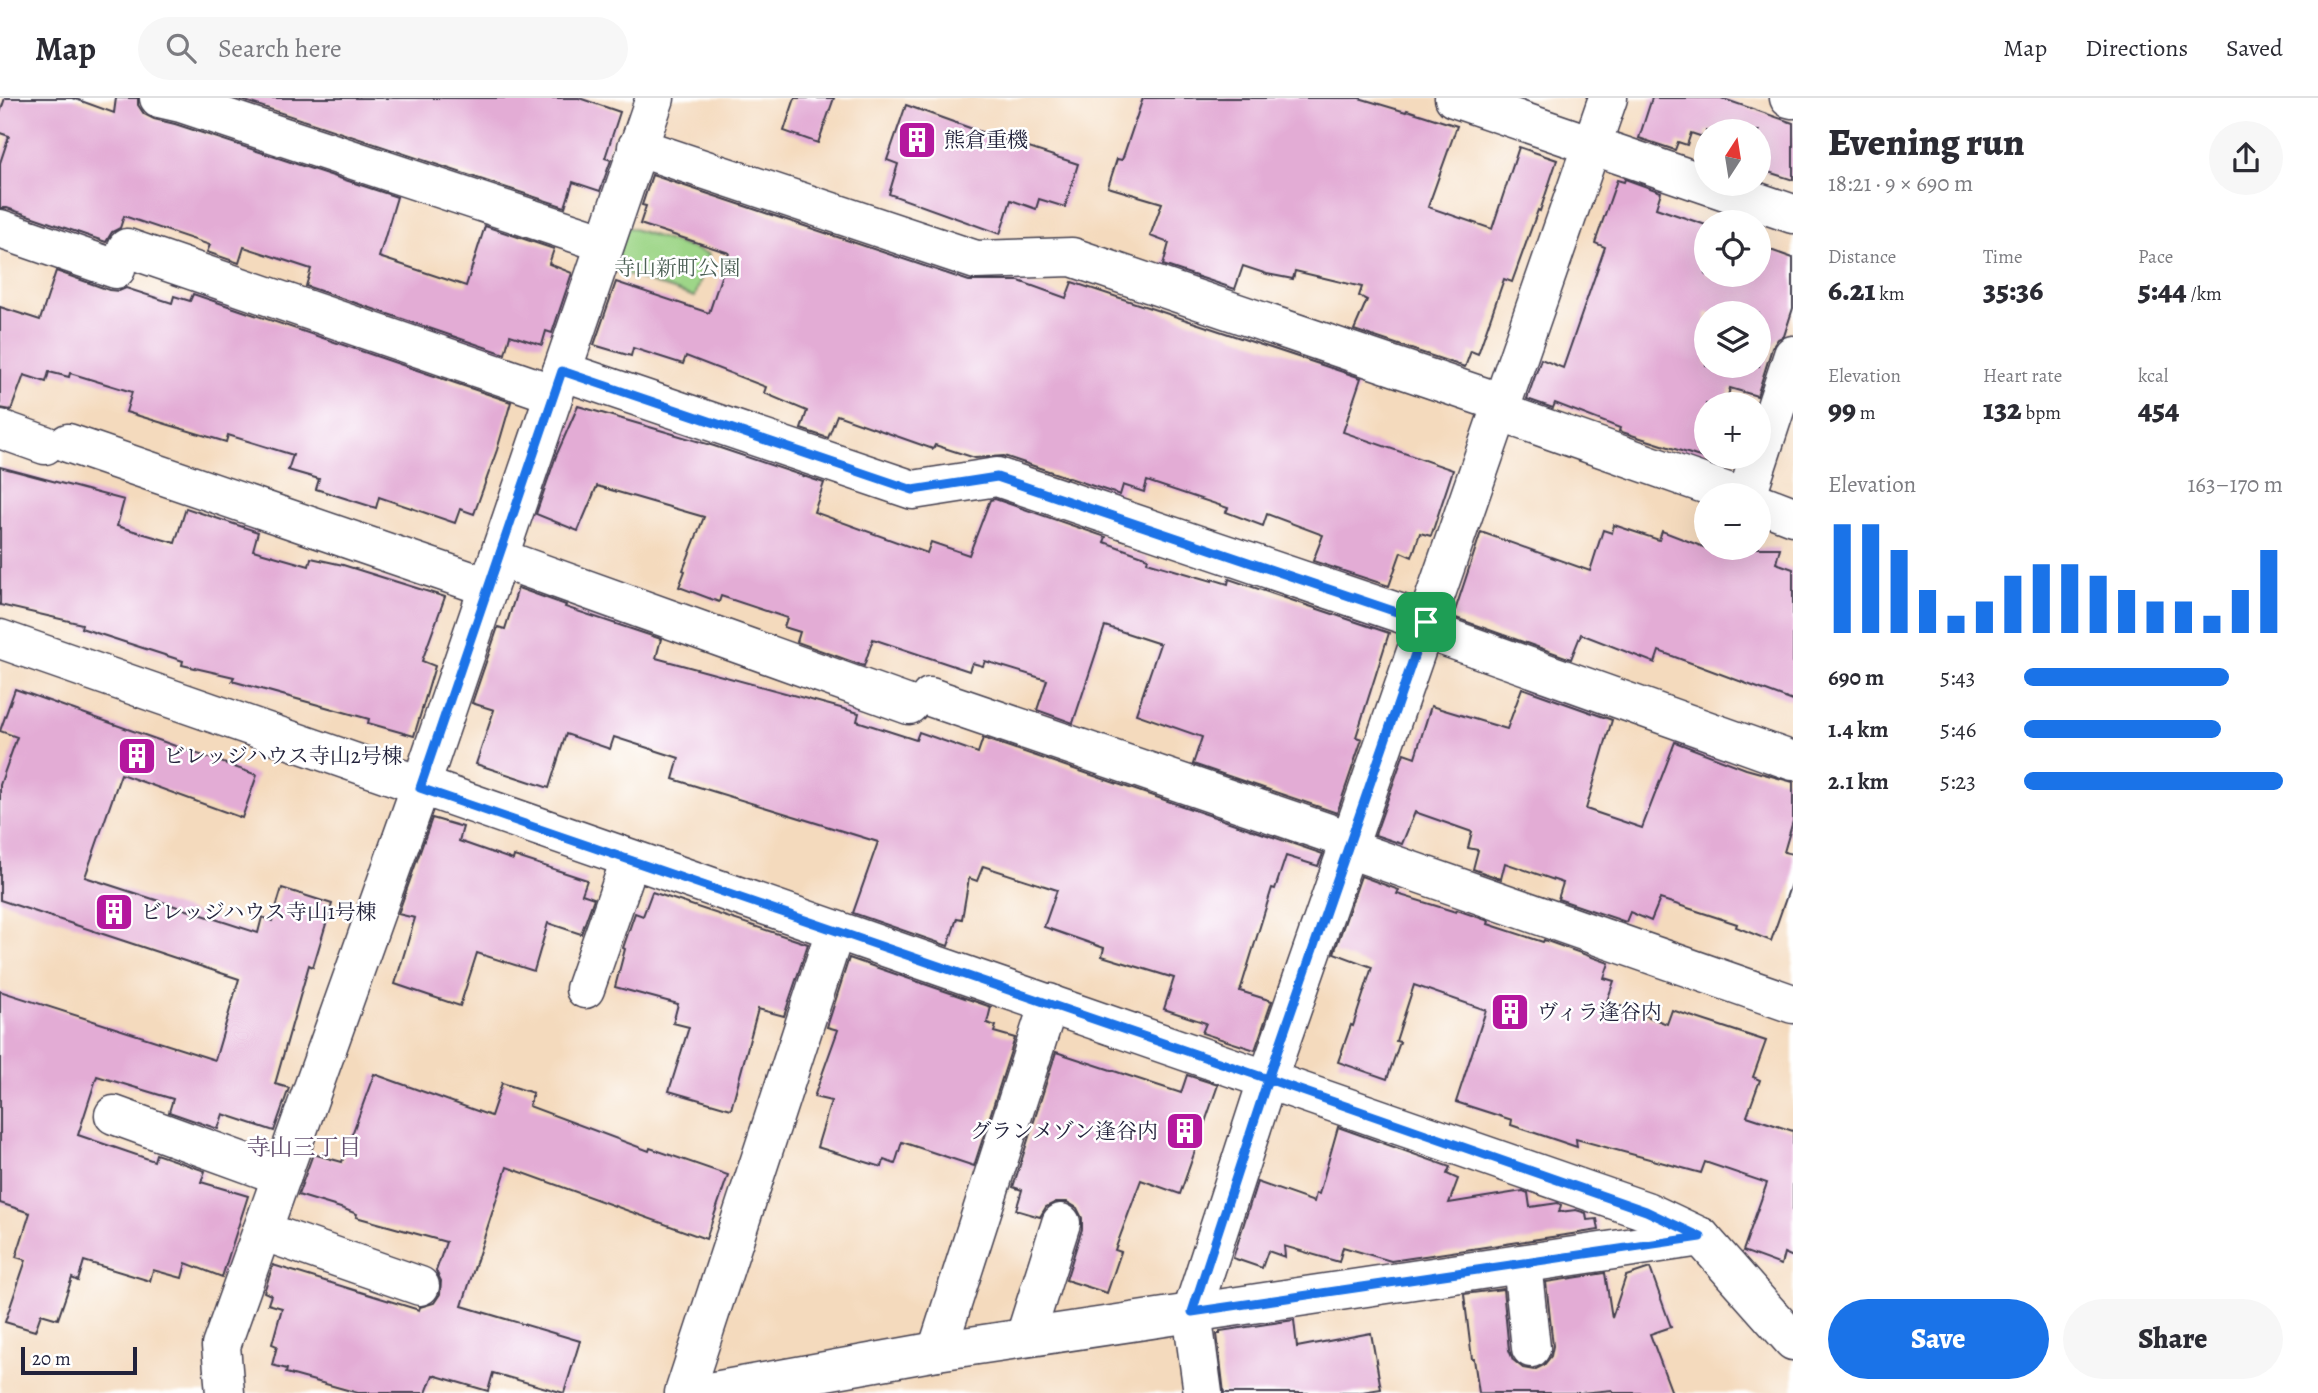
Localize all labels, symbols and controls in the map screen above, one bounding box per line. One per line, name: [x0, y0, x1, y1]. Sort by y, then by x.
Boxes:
search box: [138, 17, 628, 80]
text: Map: [35, 26, 96, 71]
icon: search: [162, 29, 200, 67]
text: Search here: [218, 31, 342, 66]
text: Map: [2003, 32, 2047, 64]
text: Directions: [2085, 32, 2188, 64]
text: Saved: [2226, 32, 2283, 64]
text: Evening run: [1828, 116, 2025, 168]
building icon: 熊倉重機: [896, 119, 938, 161]
north arrow: [1694, 119, 1771, 196]
map controls: [1694, 119, 1771, 560]
button: share: [2209, 121, 2283, 195]
place label: 熊倉重機: [944, 126, 1028, 154]
text: 18:21 · 9 × 690 m: [1828, 168, 1973, 199]
button: locate: [1694, 210, 1771, 287]
text: Distance: [1828, 244, 1896, 270]
text: Time: [1983, 244, 2022, 270]
text: Pace: [2138, 244, 2173, 270]
park label: 寺山新町公園: [614, 254, 740, 282]
text: 6.21: [1828, 270, 1875, 310]
text: 35:36: [1983, 270, 2043, 310]
text: 5:44: [2138, 270, 2187, 310]
text: km: [1875, 281, 1904, 307]
text: /km: [2187, 281, 2222, 307]
button: layers: [1694, 301, 1771, 378]
text: Elevation: [1828, 363, 1901, 389]
text: Heart rate: [1983, 363, 2062, 389]
text: kcal: [2138, 363, 2168, 389]
text: 99: [1828, 389, 1856, 429]
text: 132: [1983, 389, 2022, 429]
text: 454: [2138, 389, 2180, 429]
button: +: [1694, 392, 1771, 469]
text: m: [1856, 400, 1876, 426]
text: bpm: [2022, 400, 2061, 426]
text: Elevation: [1828, 469, 1916, 500]
text: 163–170 m: [2187, 469, 2283, 500]
button: −: [1694, 483, 1771, 560]
pin: [1396, 592, 1456, 652]
icon: arrive: [1407, 603, 1445, 641]
text: 690 m: [1828, 662, 1884, 693]
text: 5:43: [1940, 662, 1975, 693]
text: 1.4 km: [1828, 714, 1889, 745]
text: 5:46: [1940, 714, 1976, 745]
building icon: ビレッジハウス寺山2号棟: [116, 735, 158, 777]
place label: ビレッジハウス寺山2号棟: [164, 742, 403, 770]
text: 2.1 km: [1828, 766, 1889, 797]
text: 5:23: [1940, 766, 1976, 797]
building icon: ビレッジハウス寺山1号棟: [93, 891, 135, 933]
place label: ビレッジハウス寺山1号棟: [141, 898, 377, 926]
building icon: ヴィラ逢谷内: [1489, 991, 1531, 1033]
place label: ヴィラ逢谷内: [1537, 998, 1662, 1026]
building icon: グランメゾン逢谷内: [1164, 1110, 1206, 1152]
place label: グランメゾン逢谷内: [970, 1117, 1158, 1145]
district label: 寺山三丁目: [247, 1132, 362, 1163]
button: Save: [1828, 1299, 2049, 1379]
button: Share: [2063, 1299, 2283, 1379]
scale bar: [21, 1344, 136, 1376]
text: 20 m: [32, 1346, 71, 1372]

